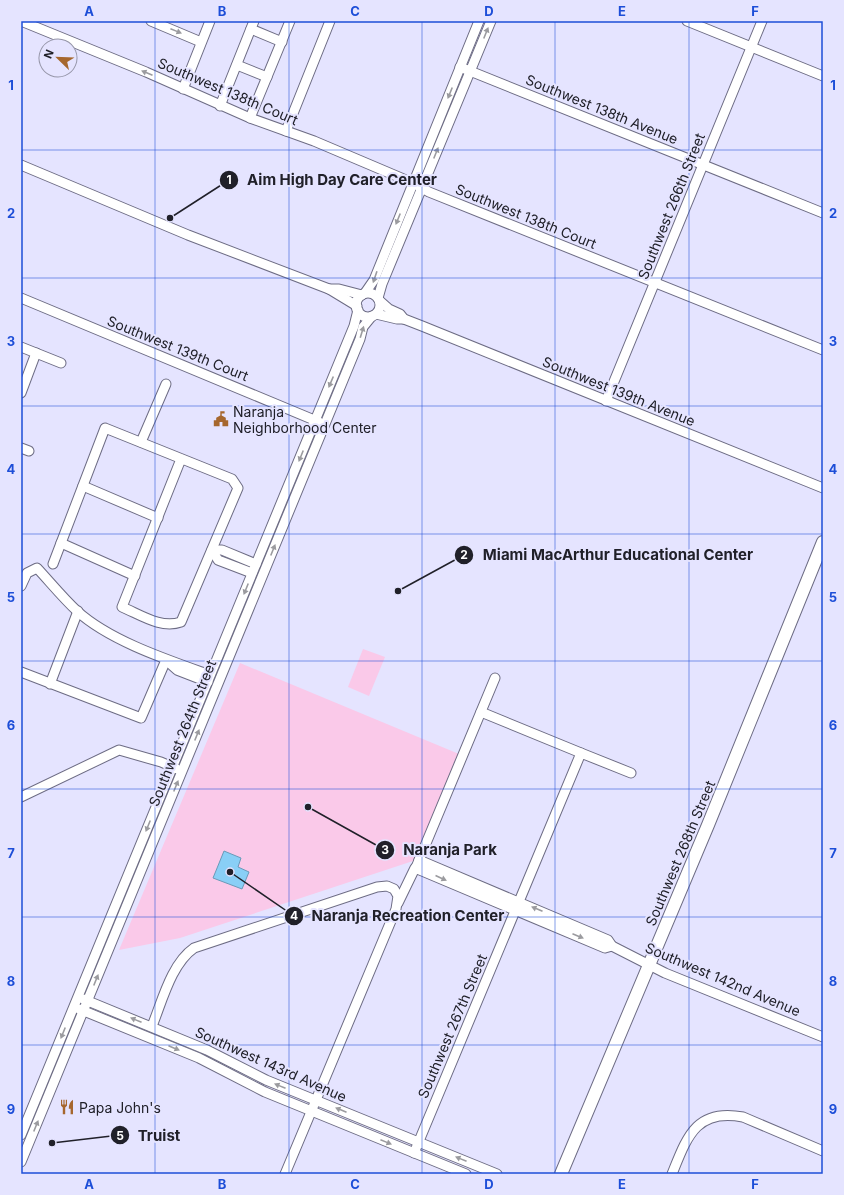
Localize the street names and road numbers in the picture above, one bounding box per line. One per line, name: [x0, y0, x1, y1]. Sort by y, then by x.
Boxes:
street label: Southwest 138th Court: [155, 54, 301, 128]
street label: Southwest 138th Avenue: [523, 71, 681, 147]
street label: Southwest 266th Street: [634, 130, 708, 282]
street label: Southwest 138th Court: [453, 180, 599, 252]
street label: Southwest 139th Court: [105, 312, 251, 384]
street label: Southwest 139th Avenue: [540, 353, 698, 429]
street label: Southwest 264th Street: [145, 657, 219, 809]
street label: Southwest 268th Street: [642, 778, 718, 928]
street label: Southwest 142nd Avenue: [643, 939, 803, 1019]
street label: Southwest 267th Street: [414, 951, 490, 1101]
street label: Southwest 143rd Avenue: [193, 1023, 349, 1105]

